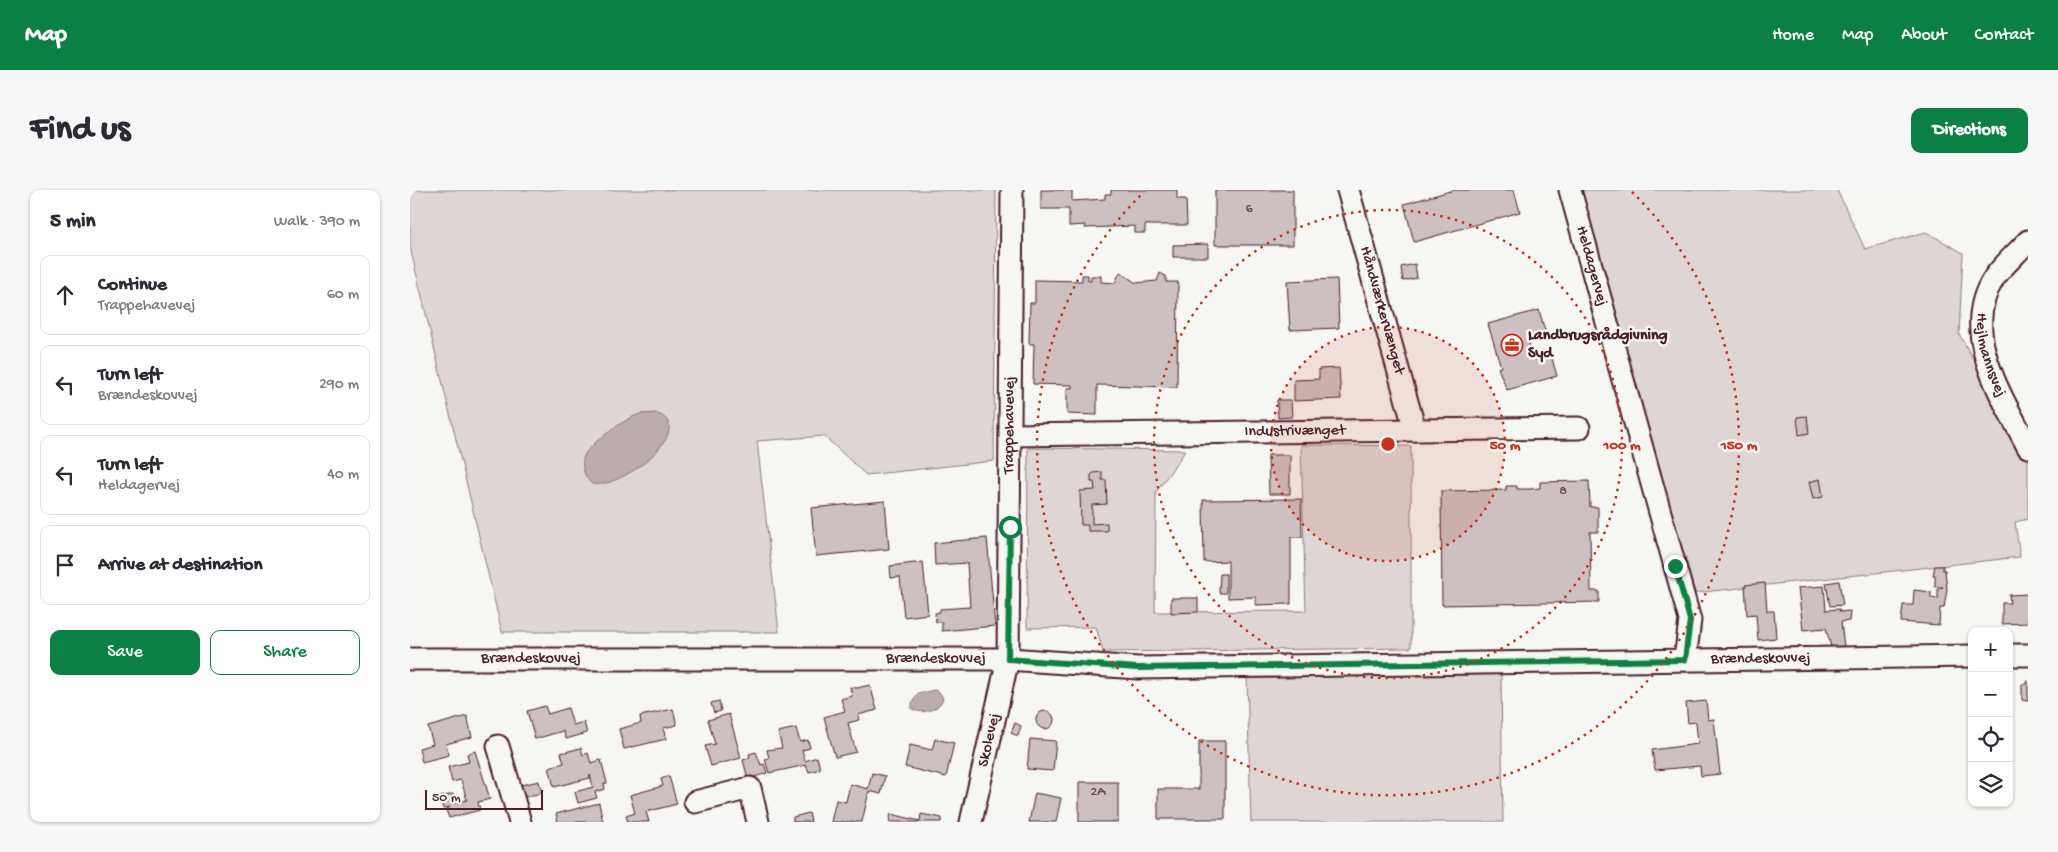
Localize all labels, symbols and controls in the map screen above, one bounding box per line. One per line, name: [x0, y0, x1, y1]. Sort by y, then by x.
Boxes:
text: Map: [25, 21, 67, 50]
text: Home: [1772, 25, 1814, 46]
text: Map: [1842, 25, 1873, 46]
text: About: [1901, 25, 1947, 46]
text: Contact: [1975, 25, 2033, 46]
button: Directions: [1911, 108, 2028, 153]
text: Find us: [30, 110, 130, 151]
house number: 6: [1245, 201, 1253, 218]
text: 5 min: [50, 210, 95, 235]
text: Walk · 390 m: [274, 213, 360, 232]
street label: Heldagervej: [1571, 224, 1611, 308]
street label: Håndværkervænget: [1355, 244, 1409, 378]
text: Continue: [98, 274, 167, 297]
icon: ahead: [51, 281, 79, 309]
text: 60 m: [327, 286, 359, 305]
text: Trappehavevej: [98, 297, 195, 316]
street label: Hejlmannsvej: [1971, 312, 2010, 400]
place label: Landbrugsrådgivning Syd: [1528, 326, 1668, 364]
office icon: Landbrugsrådgivning Syd: [1500, 333, 1524, 357]
text: Turn left: [98, 364, 162, 387]
icon: left: [51, 371, 79, 399]
text: 290 m: [319, 376, 359, 395]
street label: Trappehavevej: [1000, 376, 1020, 475]
text: Brændeskovvej: [98, 387, 198, 406]
street label: Industrivænget: [1244, 421, 1347, 442]
centre of rings: [1379, 435, 1397, 453]
text: 50 m: [1490, 437, 1521, 455]
text: 100 m: [1602, 437, 1641, 455]
text: 150 m: [1720, 437, 1758, 455]
text: Turn left: [98, 454, 162, 477]
icon: left: [51, 461, 79, 489]
text: 40 m: [327, 466, 359, 485]
text: Heldagervej: [98, 477, 180, 496]
house number: 8: [1559, 483, 1567, 500]
route start: [999, 516, 1022, 539]
icon: arrive: [51, 551, 79, 579]
text: Arrive at destination: [98, 554, 262, 577]
route end: [1664, 555, 1687, 578]
map controls: [1968, 627, 2013, 807]
button: +: [1968, 627, 2013, 672]
button: Save: [50, 630, 200, 675]
button: Share: [210, 630, 360, 675]
street label: Brændeskovvej: [1710, 649, 1811, 669]
street label: Brændeskovvej: [480, 650, 581, 669]
street label: Brændeskovvej: [885, 650, 986, 669]
button: −: [1968, 672, 2013, 717]
street label: Skolevej: [974, 711, 1005, 769]
button: locate: [1968, 717, 2013, 762]
button: layers: [1968, 762, 2013, 807]
house number: 2A: [1090, 784, 1106, 801]
scale bar: [425, 787, 542, 810]
text: 50 m: [432, 790, 461, 807]

